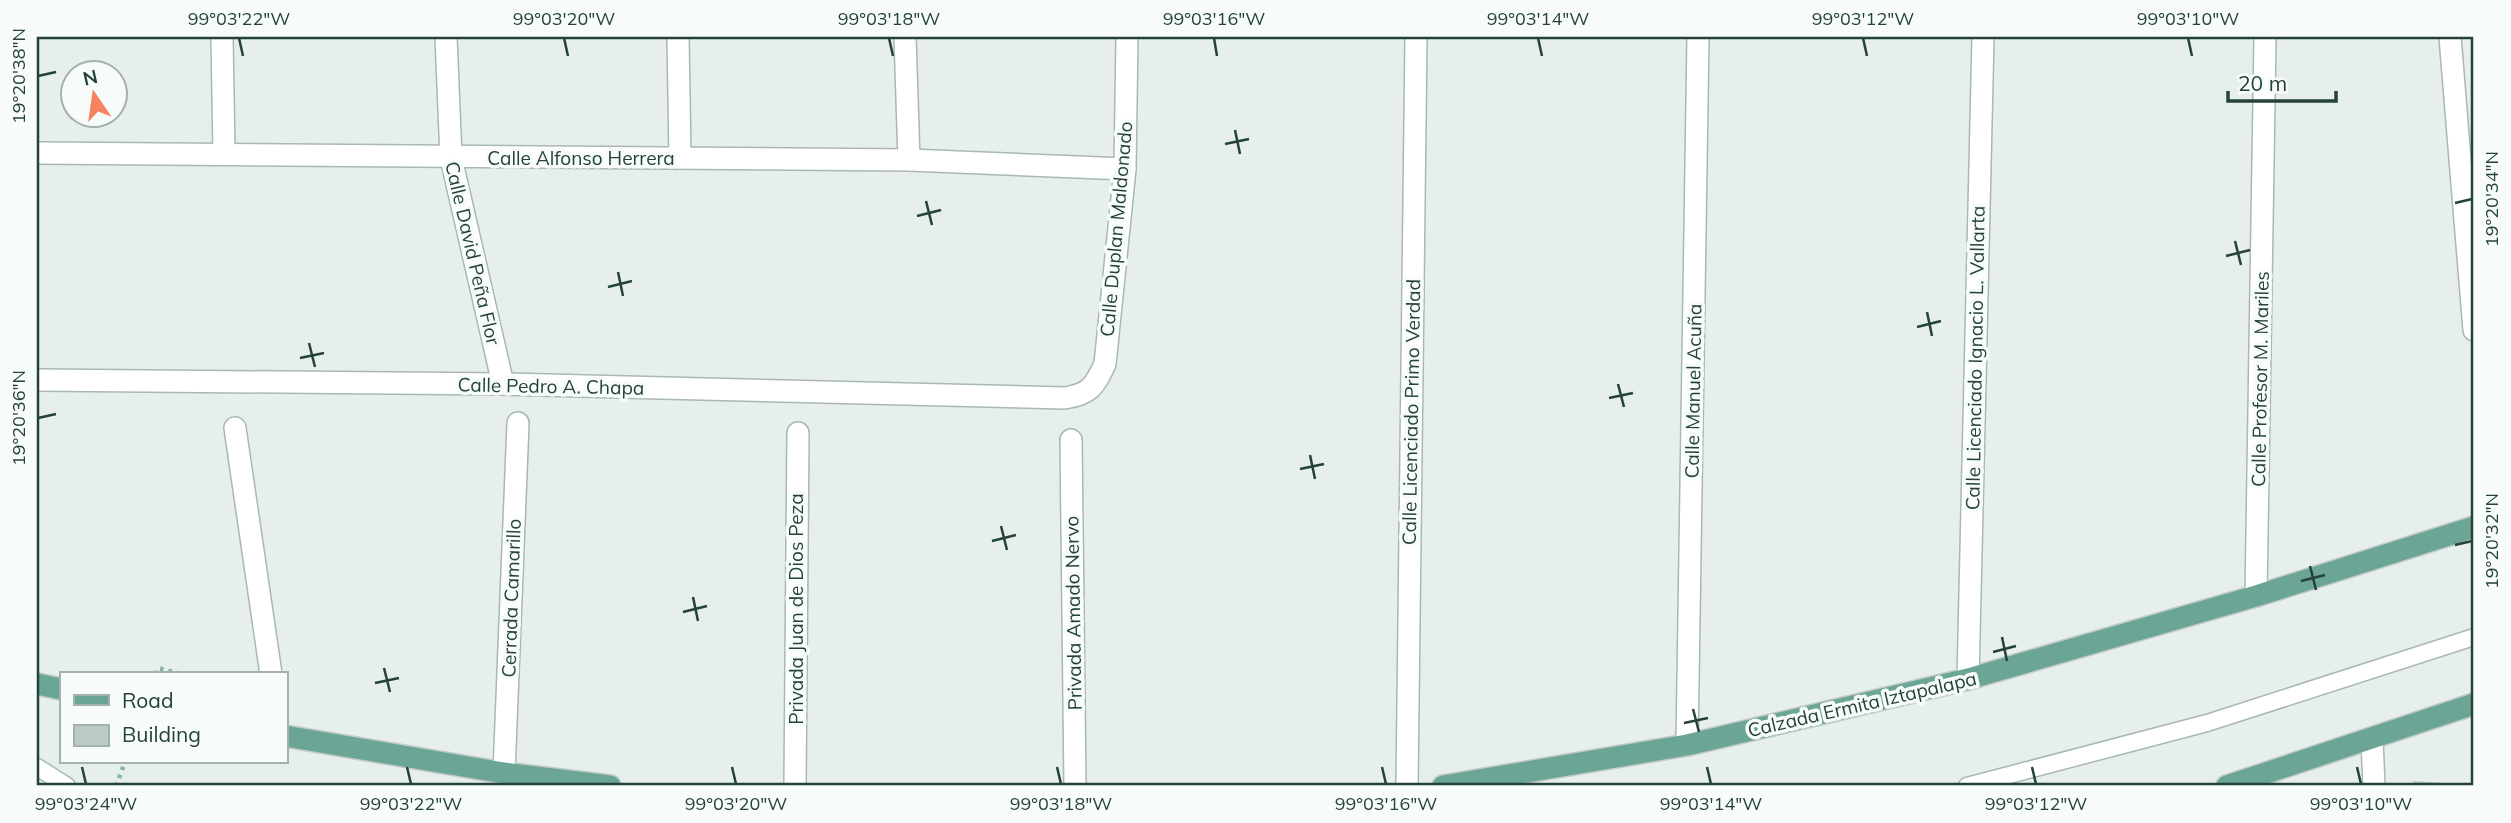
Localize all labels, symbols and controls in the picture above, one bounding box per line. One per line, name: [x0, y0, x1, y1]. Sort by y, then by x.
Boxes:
text: 99°03'22"W: [188, 7, 290, 30]
text: 99°03'20"W: [513, 7, 615, 30]
text: 99°03'18"W: [838, 7, 940, 30]
text: 99°03'16"W: [1163, 7, 1265, 30]
text: 99°03'14"W: [1487, 7, 1589, 30]
text: 99°03'12"W: [1812, 7, 1914, 30]
text: 99°03'10"W: [2137, 7, 2239, 30]
text: 19°20'38"N: [7, 28, 30, 124]
north arrow: [60, 60, 130, 130]
scale bar: [2228, 60, 2336, 104]
text: N: [80, 64, 100, 91]
text: 20 m: [2238, 70, 2287, 96]
street label: Calle Duplan Maldonado: [1095, 120, 1137, 338]
street label: Calle Alfonso Herrera: [487, 146, 675, 170]
text: 19°20'34"N: [2480, 151, 2503, 247]
street label: Calle David Peña Flor: [440, 159, 506, 347]
street label: Calle Licenciado Ignacio L. Vallarta: [1960, 206, 1990, 510]
street label: Calle Profesor M. Mariles: [2246, 271, 2274, 487]
street label: Calle Licenciado Primo Verdad: [1397, 279, 1425, 545]
street label: Calle Manuel Acuña: [1679, 303, 1707, 479]
text: 19°20'36"N: [7, 370, 30, 466]
street label: Calle Pedro A. Chapa: [457, 372, 645, 400]
street label: Privada Juan de Dios Peza: [784, 493, 808, 725]
text: 19°20'32"N: [2480, 493, 2503, 589]
street label: Privada Amado Nervo: [1059, 515, 1087, 711]
street label: Cerrada Camarillo: [496, 518, 526, 678]
street label: Calzada Ermita Iztapalapa: [1745, 666, 1979, 742]
legend: [60, 672, 287, 764]
text: Road: [122, 687, 173, 713]
text: Building: [122, 721, 201, 747]
text: 99°03'24"W: [35, 792, 137, 815]
text: 99°03'22"W: [360, 792, 462, 815]
text: 99°03'20"W: [685, 792, 787, 815]
text: 99°03'18"W: [1010, 792, 1112, 815]
text: 99°03'16"W: [1335, 792, 1437, 815]
text: 99°03'14"W: [1660, 792, 1762, 815]
text: 99°03'12"W: [1985, 792, 2087, 815]
text: 99°03'10"W: [2310, 792, 2412, 815]

